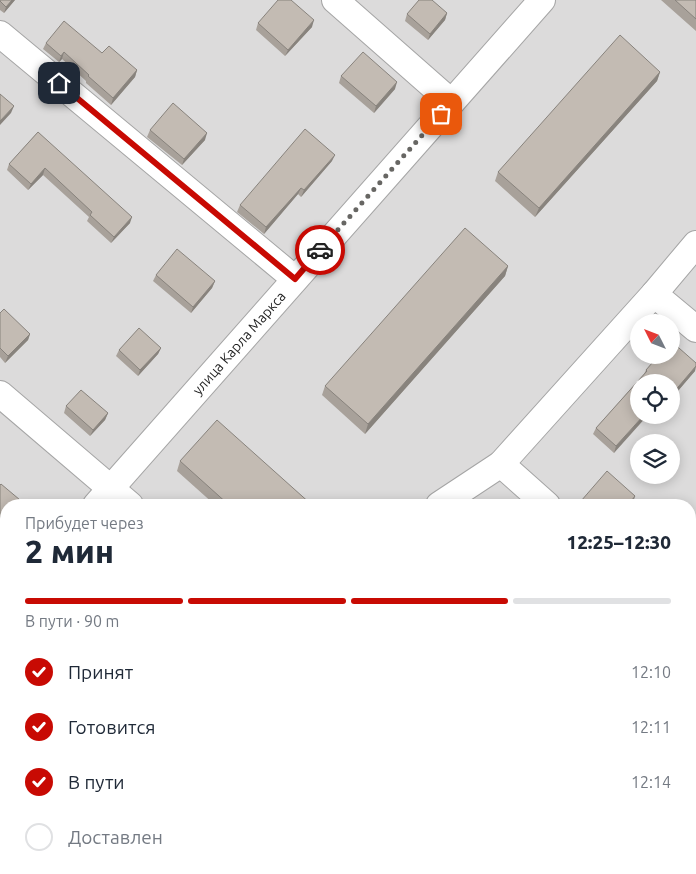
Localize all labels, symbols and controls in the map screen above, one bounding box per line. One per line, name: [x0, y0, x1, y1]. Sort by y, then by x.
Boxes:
pin: [38, 62, 80, 104]
icon: home: [45, 69, 73, 97]
pin: [420, 93, 462, 135]
icon: bag: [427, 100, 455, 128]
courier: [295, 225, 345, 275]
icon: car: [306, 236, 334, 264]
street label: улица Карла Маркса: [189, 288, 289, 398]
north arrow: [630, 314, 680, 364]
map controls: [630, 314, 680, 484]
button: locate: [630, 374, 680, 424]
button: layers: [630, 434, 680, 484]
text: Прибудет через: [25, 514, 144, 532]
text: 12:25–12:30: [566, 531, 671, 553]
text: 2 мин: [25, 533, 114, 569]
text: В пути · 90 m: [25, 612, 119, 630]
icon: check: [25, 658, 53, 686]
text: Принят: [68, 661, 133, 683]
text: 12:10: [631, 663, 671, 681]
icon: check: [25, 713, 53, 741]
text: Готовится: [68, 716, 155, 738]
text: 12:11: [631, 718, 671, 736]
icon: check: [25, 768, 53, 796]
text: В пути: [68, 771, 125, 793]
text: 12:14: [631, 773, 671, 791]
text: Доставлен: [68, 826, 163, 848]

